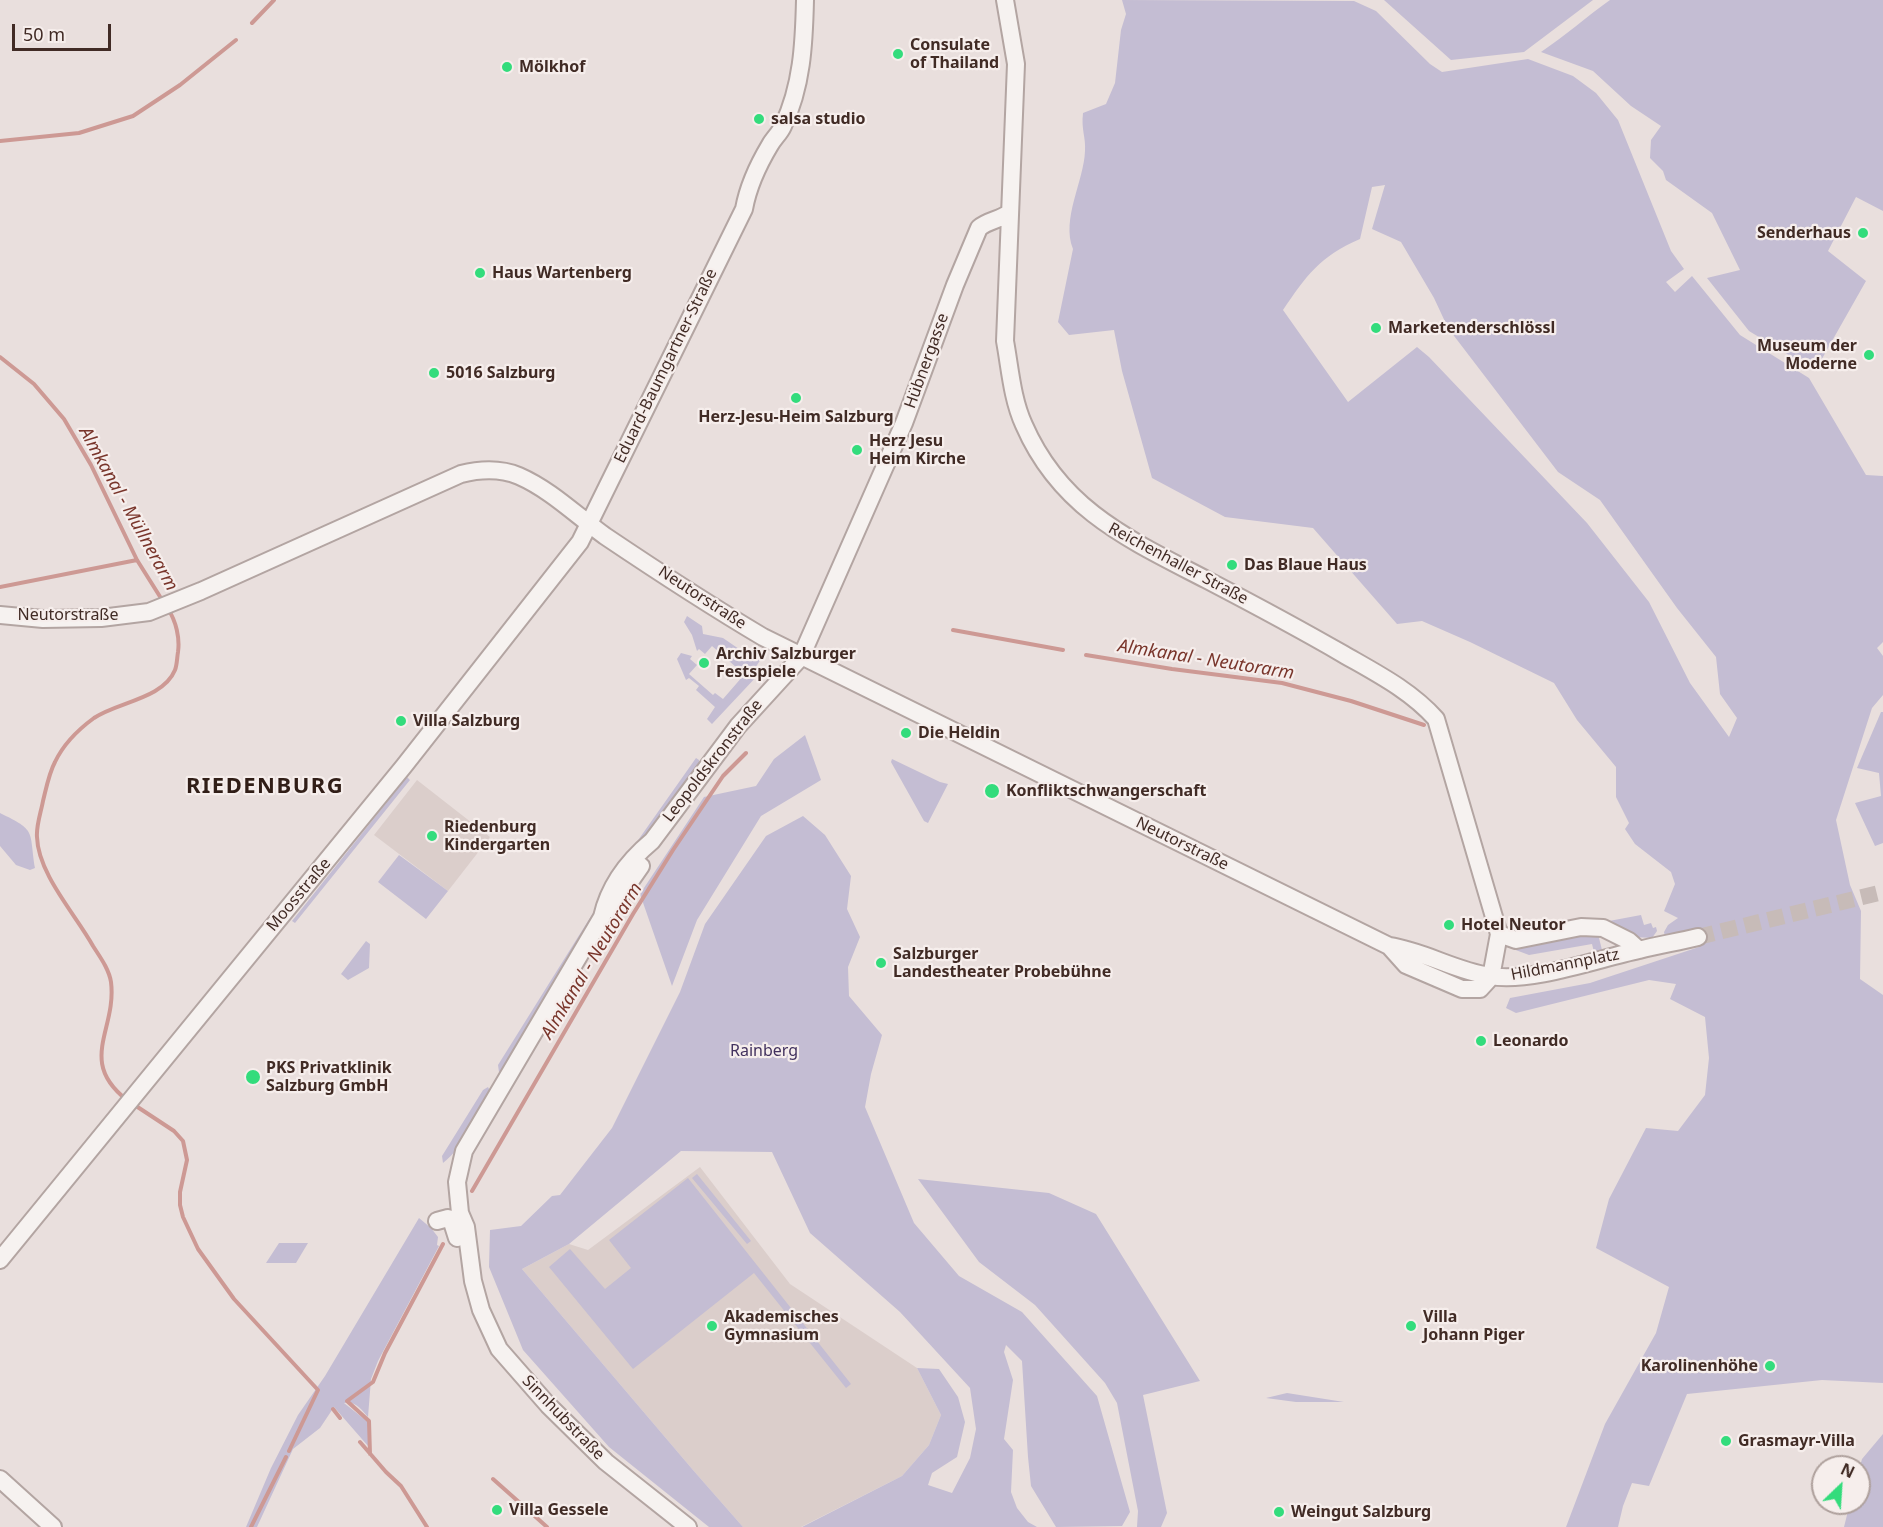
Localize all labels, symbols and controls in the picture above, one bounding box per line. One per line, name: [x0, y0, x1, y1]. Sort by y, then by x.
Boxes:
scale bar: [15, 12, 114, 50]
text: 50 m: [23, 22, 65, 46]
place label: Consulate of Thailand: [910, 35, 999, 73]
marker: Consulate of Thailand: [891, 47, 905, 61]
place label: Mölkhof: [519, 57, 585, 77]
marker: Mölkhof: [500, 60, 514, 74]
place label: salsa studio: [771, 109, 865, 129]
marker: salsa studio: [752, 112, 766, 126]
place label: Senderhaus: [1757, 223, 1851, 243]
marker: Senderhaus: [1856, 226, 1870, 240]
place label: Haus Wartenberg: [492, 263, 632, 283]
marker: Haus Wartenberg: [473, 266, 487, 280]
street label: Eduard-Baumgartner-Straße: [610, 266, 722, 466]
street label: Hübnergasse: [901, 311, 953, 411]
place label: Marketenderschlössl: [1388, 318, 1555, 338]
marker: Marketenderschlössl: [1369, 321, 1383, 335]
place label: Museum der Moderne: [1757, 336, 1857, 374]
marker: Museum der Moderne: [1862, 348, 1876, 362]
place label: 5016 Salzburg: [446, 363, 555, 383]
marker: 5016 Salzburg: [427, 366, 441, 380]
marker: Herz-Jesu-Heim Salzburg: [789, 391, 803, 405]
place label: Herz-Jesu-Heim Salzburg: [698, 407, 894, 427]
water label: Almkanal - Müllnerarm: [74, 423, 182, 595]
place label: Herz Jesu Heim Kirche: [869, 431, 966, 469]
marker: Herz Jesu Heim Kirche: [850, 443, 864, 457]
street label: Reichenhaller Straße: [1105, 519, 1251, 609]
place label: Das Blaue Haus: [1244, 555, 1367, 575]
marker: Das Blaue Haus: [1225, 558, 1239, 572]
street label: Neutorstraße: [654, 562, 750, 634]
street label: Neutorstraße: [18, 605, 118, 625]
water label: Almkanal - Neutorarm: [1116, 635, 1296, 685]
place label: Archiv Salzburger Festspiele: [716, 644, 856, 682]
marker: Archiv Salzburger Festspiele: [697, 656, 711, 670]
street label: Leopoldskronstraße: [659, 696, 767, 826]
place label: Villa Salzburg: [413, 711, 520, 731]
marker: Villa Salzburg: [394, 714, 408, 728]
place label: Die Heldin: [918, 723, 1000, 743]
marker: Die Heldin: [899, 726, 913, 740]
district label: RIEDENBURG: [186, 774, 344, 800]
place label: Konfliktschwangerschaft: [1006, 781, 1206, 801]
marker: Konfliktschwangerschaft: [983, 782, 1001, 800]
street label: Neutorstraße: [1132, 813, 1232, 875]
place label: Riedenburg Kindergarten: [444, 817, 550, 855]
marker: Riedenburg Kindergarten: [425, 829, 439, 843]
street label: Moosstraße: [263, 855, 335, 935]
water label: Almkanal - Neutorarm: [537, 879, 647, 1043]
place label: Hotel Neutor: [1461, 915, 1566, 935]
marker: Hotel Neutor: [1442, 918, 1456, 932]
place label: Salzburger Landestheater Probebühne: [893, 944, 1111, 982]
street label: Hildmannplatz: [1509, 945, 1621, 985]
marker: Salzburger Landestheater Probebühne: [874, 956, 888, 970]
place label: Leonardo: [1493, 1031, 1568, 1051]
marker: Leonardo: [1474, 1034, 1488, 1048]
park label: Rainberg: [730, 1041, 798, 1061]
place label: PKS Privatklinik Salzburg GmbH: [266, 1058, 392, 1096]
marker: PKS Privatklinik Salzburg GmbH: [244, 1068, 262, 1086]
place label: Akademisches Gymnasium: [724, 1307, 839, 1345]
place label: Villa Johann Piger: [1423, 1307, 1525, 1345]
marker: Akademisches Gymnasium: [705, 1319, 719, 1333]
marker: Villa Johann Piger: [1404, 1319, 1418, 1333]
place label: Karolinenhöhe: [1641, 1356, 1758, 1376]
marker: Karolinenhöhe: [1763, 1359, 1777, 1373]
street label: Sinnhubstraße: [518, 1372, 608, 1464]
place label: Grasmayr-Villa: [1738, 1431, 1855, 1451]
marker: Grasmayr-Villa: [1719, 1434, 1733, 1448]
north arrow: [1811, 1455, 1871, 1515]
text: N: [1837, 1458, 1858, 1483]
place label: Villa Gessele: [509, 1500, 609, 1520]
place label: Weingut Salzburg: [1291, 1502, 1431, 1522]
marker: Villa Gessele: [490, 1503, 504, 1517]
marker: Weingut Salzburg: [1272, 1505, 1286, 1519]

